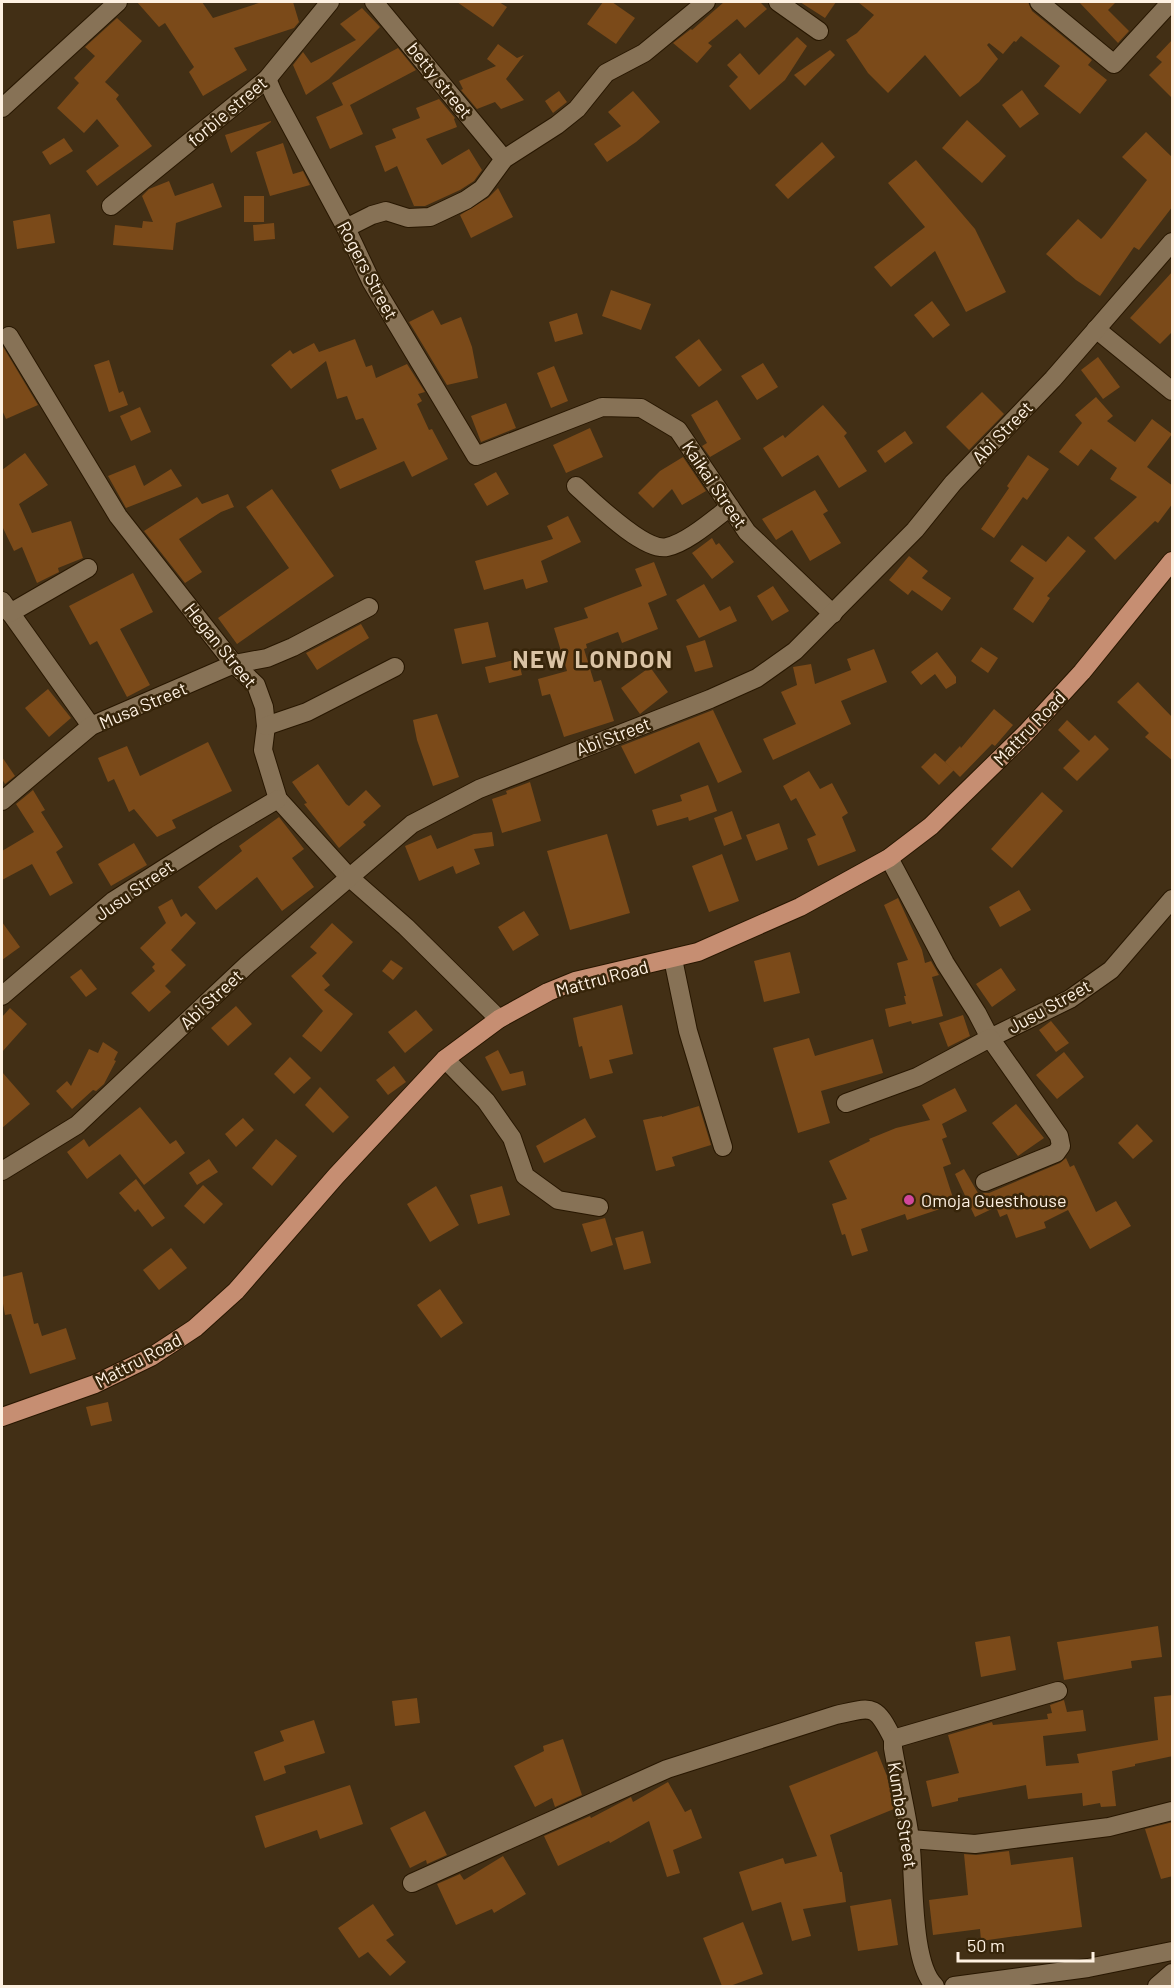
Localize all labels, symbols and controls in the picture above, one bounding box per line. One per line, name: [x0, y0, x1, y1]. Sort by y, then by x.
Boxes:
street label: betty street: [403, 38, 477, 122]
street label: forbie street: [183, 71, 271, 151]
street label: Rogers Street: [333, 217, 403, 323]
street label: Abi Street: [967, 396, 1037, 468]
street label: Kaikai Street: [678, 436, 752, 532]
street label: Hegan Street: [180, 598, 262, 692]
district label: NEW LONDON: [513, 644, 673, 673]
street label: Musa Street: [96, 677, 190, 733]
street label: Mattru Road: [988, 686, 1070, 770]
street label: Abi Street: [573, 712, 653, 760]
street label: Jusu Street: [90, 855, 178, 925]
street label: Mattru Road: [553, 955, 651, 1001]
street label: Abi Street: [175, 964, 247, 1034]
street label: Jusu Street: [1004, 974, 1094, 1038]
place label: Omoja Guesthouse: [921, 1189, 1067, 1211]
marker: Omoja Guesthouse: [902, 1193, 916, 1207]
street label: Mattru Road: [91, 1328, 185, 1392]
street label: Kumba Street: [884, 1760, 922, 1870]
scale bar: [958, 1925, 1093, 1963]
text: 50 m: [967, 1934, 1005, 1956]

